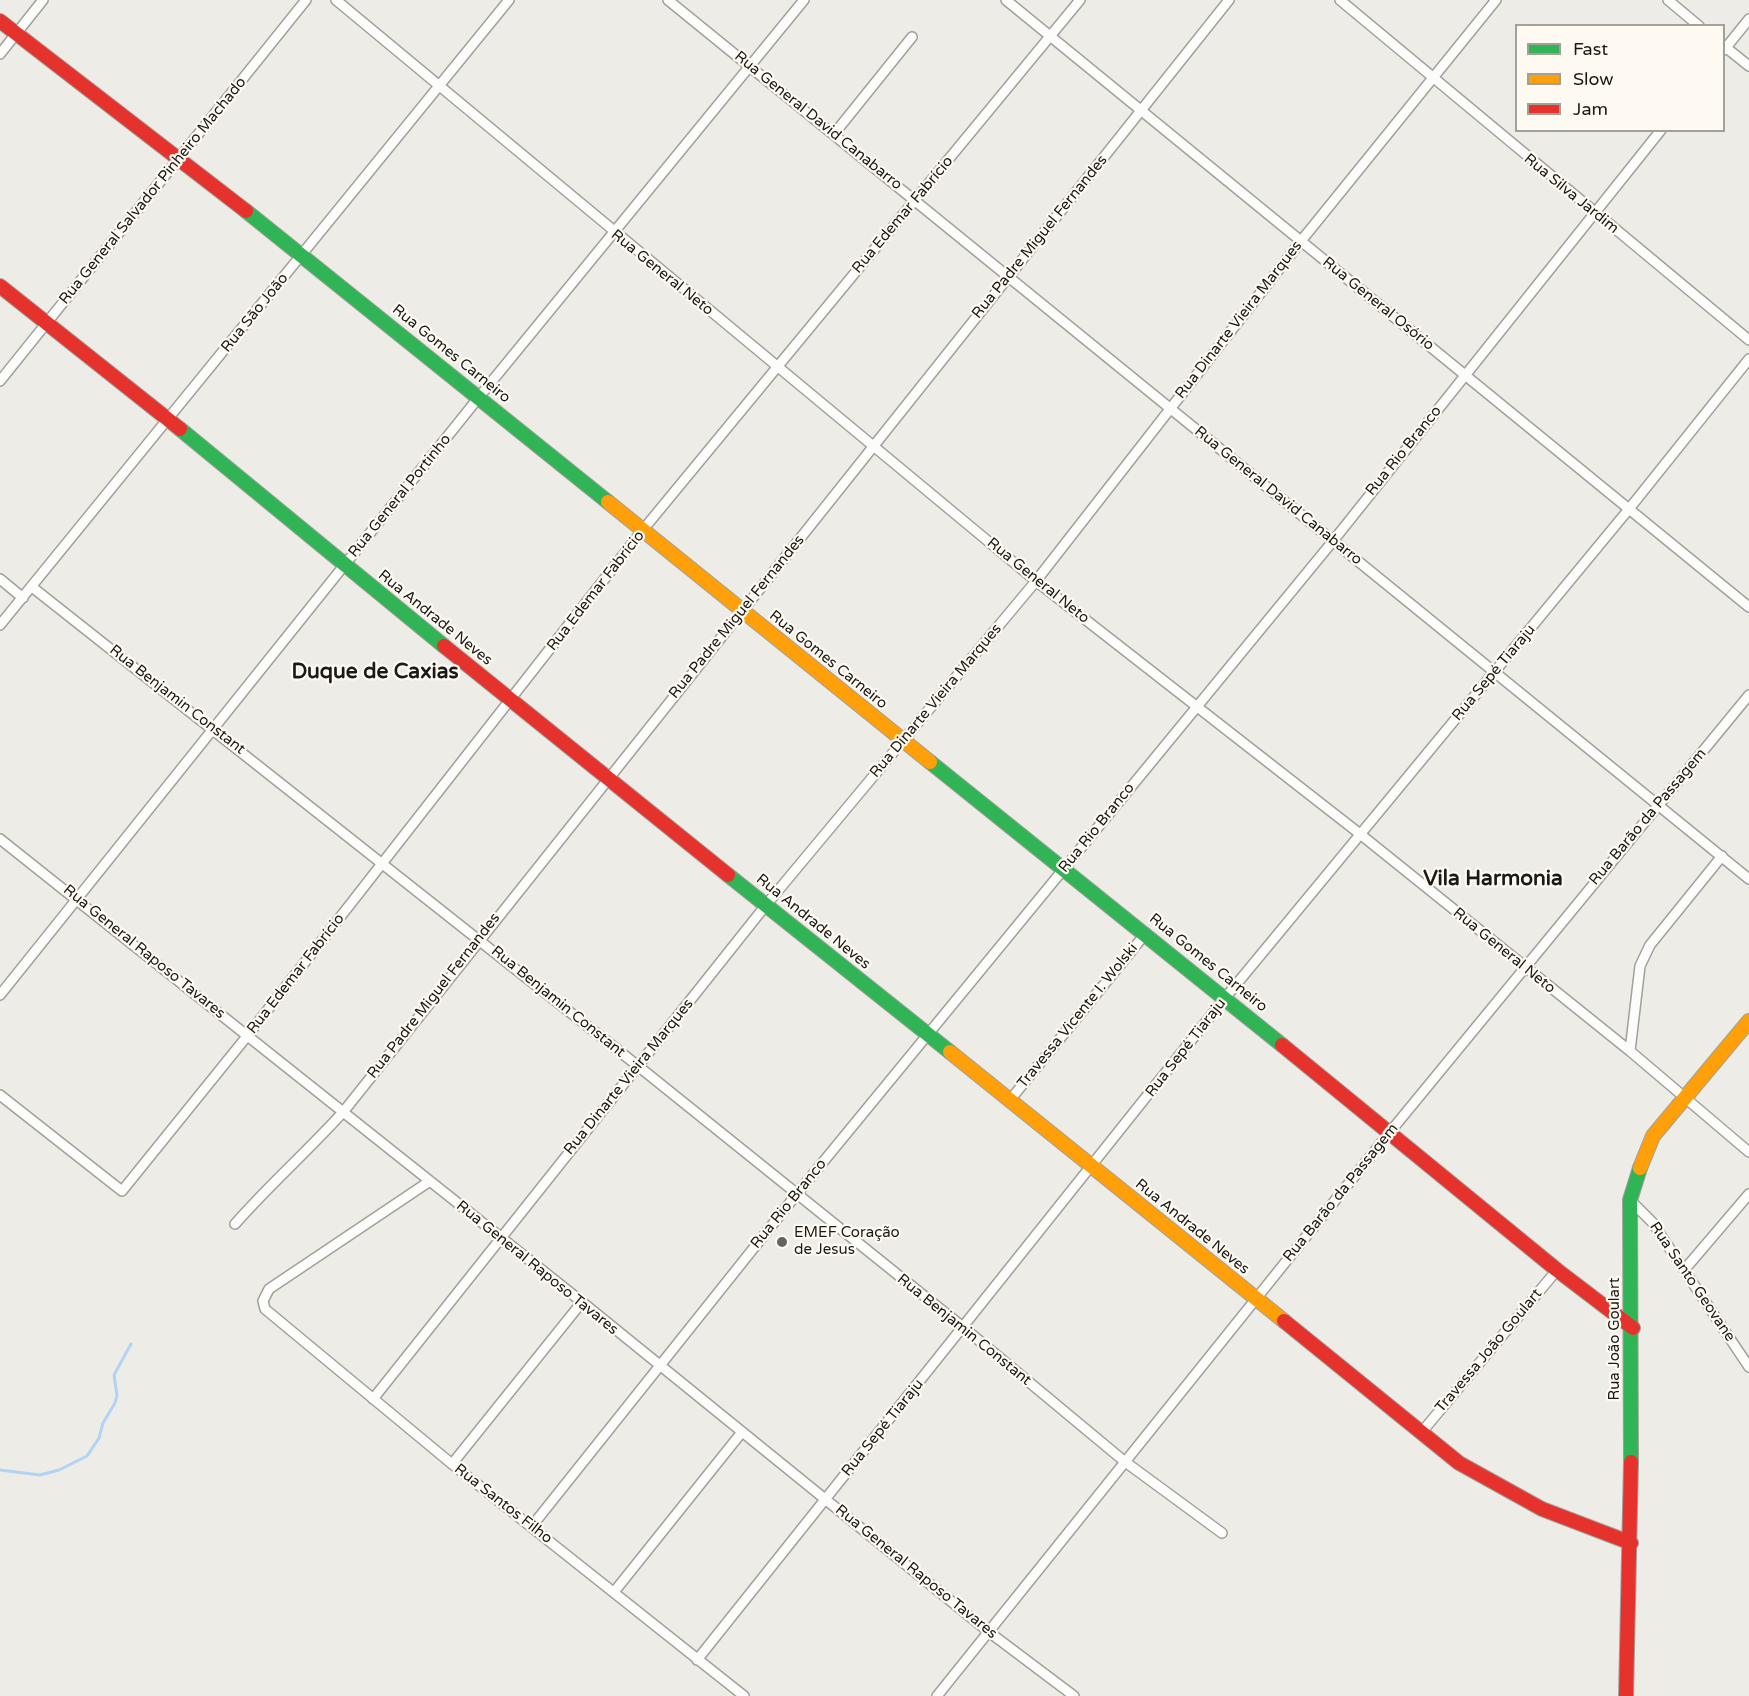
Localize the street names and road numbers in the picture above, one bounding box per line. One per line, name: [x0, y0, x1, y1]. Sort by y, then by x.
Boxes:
street label: Rua General David Canabarro: [731, 48, 905, 194]
street label: Rua General Salvador Pinheiro Machado: [56, 74, 250, 308]
street label: Rua Silva Jardim: [1520, 150, 1622, 238]
street label: Rua Padre Miguel Fernandes: [968, 152, 1112, 322]
street label: Rua Edemar Fabrício: [849, 153, 957, 277]
street label: Rua General Neto: [607, 226, 717, 320]
street label: Rua Dinarte Vieira Marques: [1172, 237, 1306, 403]
street label: Rua General Osório: [1319, 253, 1437, 355]
street label: Rua São João: [218, 270, 292, 356]
street label: Rua Gomes Carneiro: [388, 301, 514, 407]
street label: Rua Rio Branco: [1362, 403, 1446, 499]
street label: Rua General David Canabarro: [1191, 423, 1365, 569]
street label: Rua General Portinho: [345, 431, 455, 561]
street label: Rua Edemar Fabrício: [543, 527, 649, 655]
street label: Rua Padre Miguel Fernandes: [665, 532, 809, 702]
street label: Rua General Neto: [983, 534, 1093, 628]
street label: Rua Andrade Neves: [374, 566, 496, 670]
street label: Rua Gomes Carneiro: [765, 607, 891, 713]
street label: Rua Dinarte Vieira Marques: [866, 620, 1006, 782]
street label: Rua Sepé Tiaraju: [1449, 621, 1539, 725]
street label: Rua Benjamin Constant: [106, 641, 248, 759]
street label: Rua Barão da Passagem: [1586, 745, 1710, 889]
street label: Rua Rio Branco: [1055, 780, 1139, 876]
street label: Rua Andrade Neves: [752, 870, 874, 974]
street label: Rua General Raposo Tavares: [59, 881, 229, 1023]
street label: Rua General Neto: [1449, 904, 1559, 998]
street label: Rua Edemar Fabrício: [243, 910, 349, 1038]
street label: Rua Padre Miguel Fernandes: [364, 910, 504, 1082]
street label: Rua Gomes Carneiro: [1145, 910, 1271, 1016]
street label: Travessa Vicente I. Wolski: [1014, 940, 1142, 1092]
street label: Rua Benjamin Constant: [487, 942, 629, 1062]
street label: Rua Dinarte Vieira Marques: [561, 995, 697, 1159]
street label: Rua Sepé Tiaraju: [1142, 995, 1230, 1101]
street label: Rua Barão da Passagem: [1280, 1120, 1402, 1266]
street label: Rua Rio Branco: [747, 1156, 831, 1252]
street label: Rua Andrade Neves: [1131, 1175, 1253, 1279]
street label: Rua General Raposo Tavares: [452, 1197, 622, 1339]
street label: Rua Santo Geovane: [1645, 1219, 1739, 1345]
street label: Rua Benjamin Constant: [893, 1270, 1035, 1390]
street label: Rua João Goulart: [1606, 1278, 1624, 1400]
street label: Travessa João Goulart: [1432, 1285, 1546, 1417]
street label: Rua Sepé Tiaraju: [838, 1376, 928, 1480]
street label: Rua Santos Filho: [450, 1460, 556, 1548]
street label: Rua General Raposo Tavares: [831, 1501, 1001, 1643]

